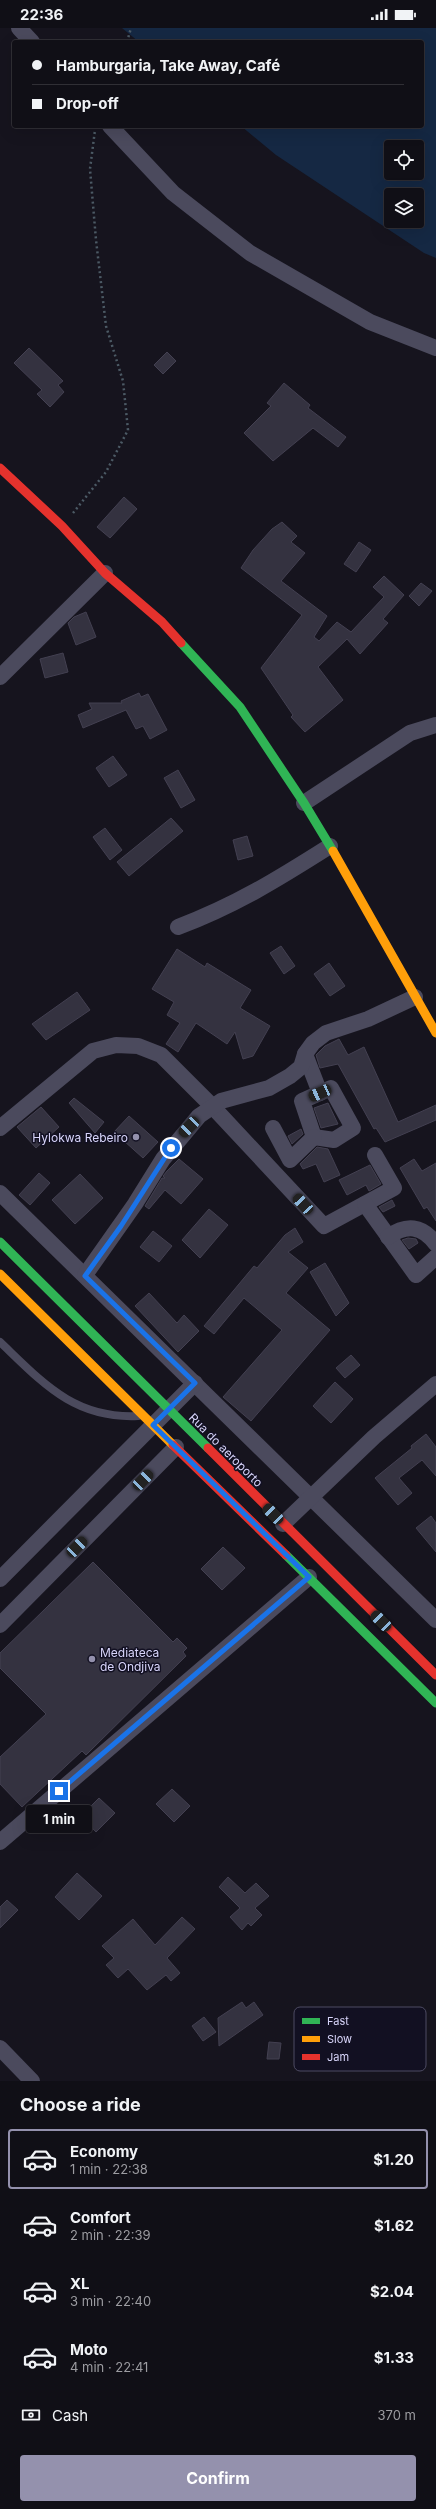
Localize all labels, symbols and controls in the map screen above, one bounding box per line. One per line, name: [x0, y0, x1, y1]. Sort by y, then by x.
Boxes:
text: 22:36: [20, 5, 63, 24]
text: Hamburgaria, Take Away, Café: [56, 56, 280, 75]
text: Drop-off: [56, 94, 119, 113]
map controls: [384, 140, 424, 228]
button: locate: [384, 140, 424, 180]
button: layers: [384, 188, 424, 228]
car: [307, 1083, 333, 1103]
car: [176, 1114, 202, 1140]
place label: Hylokwa Rebeiro: [32, 1130, 128, 1145]
marker: Hylokwa Rebeiro: [131, 1132, 141, 1142]
route start: [162, 1139, 180, 1157]
car: [290, 1191, 316, 1217]
street label: Rua do aeroporto: [186, 1410, 266, 1490]
car: [130, 1467, 156, 1493]
car: [260, 1501, 286, 1527]
car: [64, 1534, 90, 1560]
car: [368, 1608, 394, 1634]
place label: Mediateca de Ondjiva: [100, 1645, 161, 1674]
marker: Mediateca de Ondjiva: [87, 1654, 97, 1664]
route end: [50, 1782, 68, 1800]
callout: 1 min: [26, 1805, 92, 1833]
text: 1 min: [43, 1811, 75, 1827]
legend: [294, 2007, 426, 2071]
text: Fast: [327, 2014, 349, 2028]
text: Slow: [327, 2032, 352, 2046]
text: Jam: [327, 2050, 349, 2064]
text: Choose a ride: [20, 2094, 141, 2115]
icon: car: [22, 2141, 58, 2177]
text: Economy: [70, 2142, 138, 2161]
text: $1.20: [373, 2150, 414, 2169]
text: 1 min · 22:38: [70, 2161, 148, 2177]
icon: car: [22, 2207, 58, 2243]
text: Comfort: [70, 2208, 131, 2227]
text: $1.62: [374, 2216, 414, 2235]
text: 2 min · 22:39: [70, 2227, 151, 2243]
icon: car: [22, 2273, 58, 2309]
text: XL: [70, 2274, 90, 2293]
text: $2.04: [370, 2282, 414, 2301]
text: 3 min · 22:40: [70, 2293, 151, 2309]
icon: car: [22, 2339, 58, 2375]
text: Moto: [70, 2340, 108, 2359]
text: $1.33: [374, 2348, 414, 2367]
text: 4 min · 22:41: [70, 2359, 148, 2375]
icon: cash: [20, 2404, 42, 2426]
text: Cash: [52, 2406, 88, 2425]
text: 370 m: [378, 2407, 416, 2423]
button: Confirm: [20, 2455, 416, 2501]

